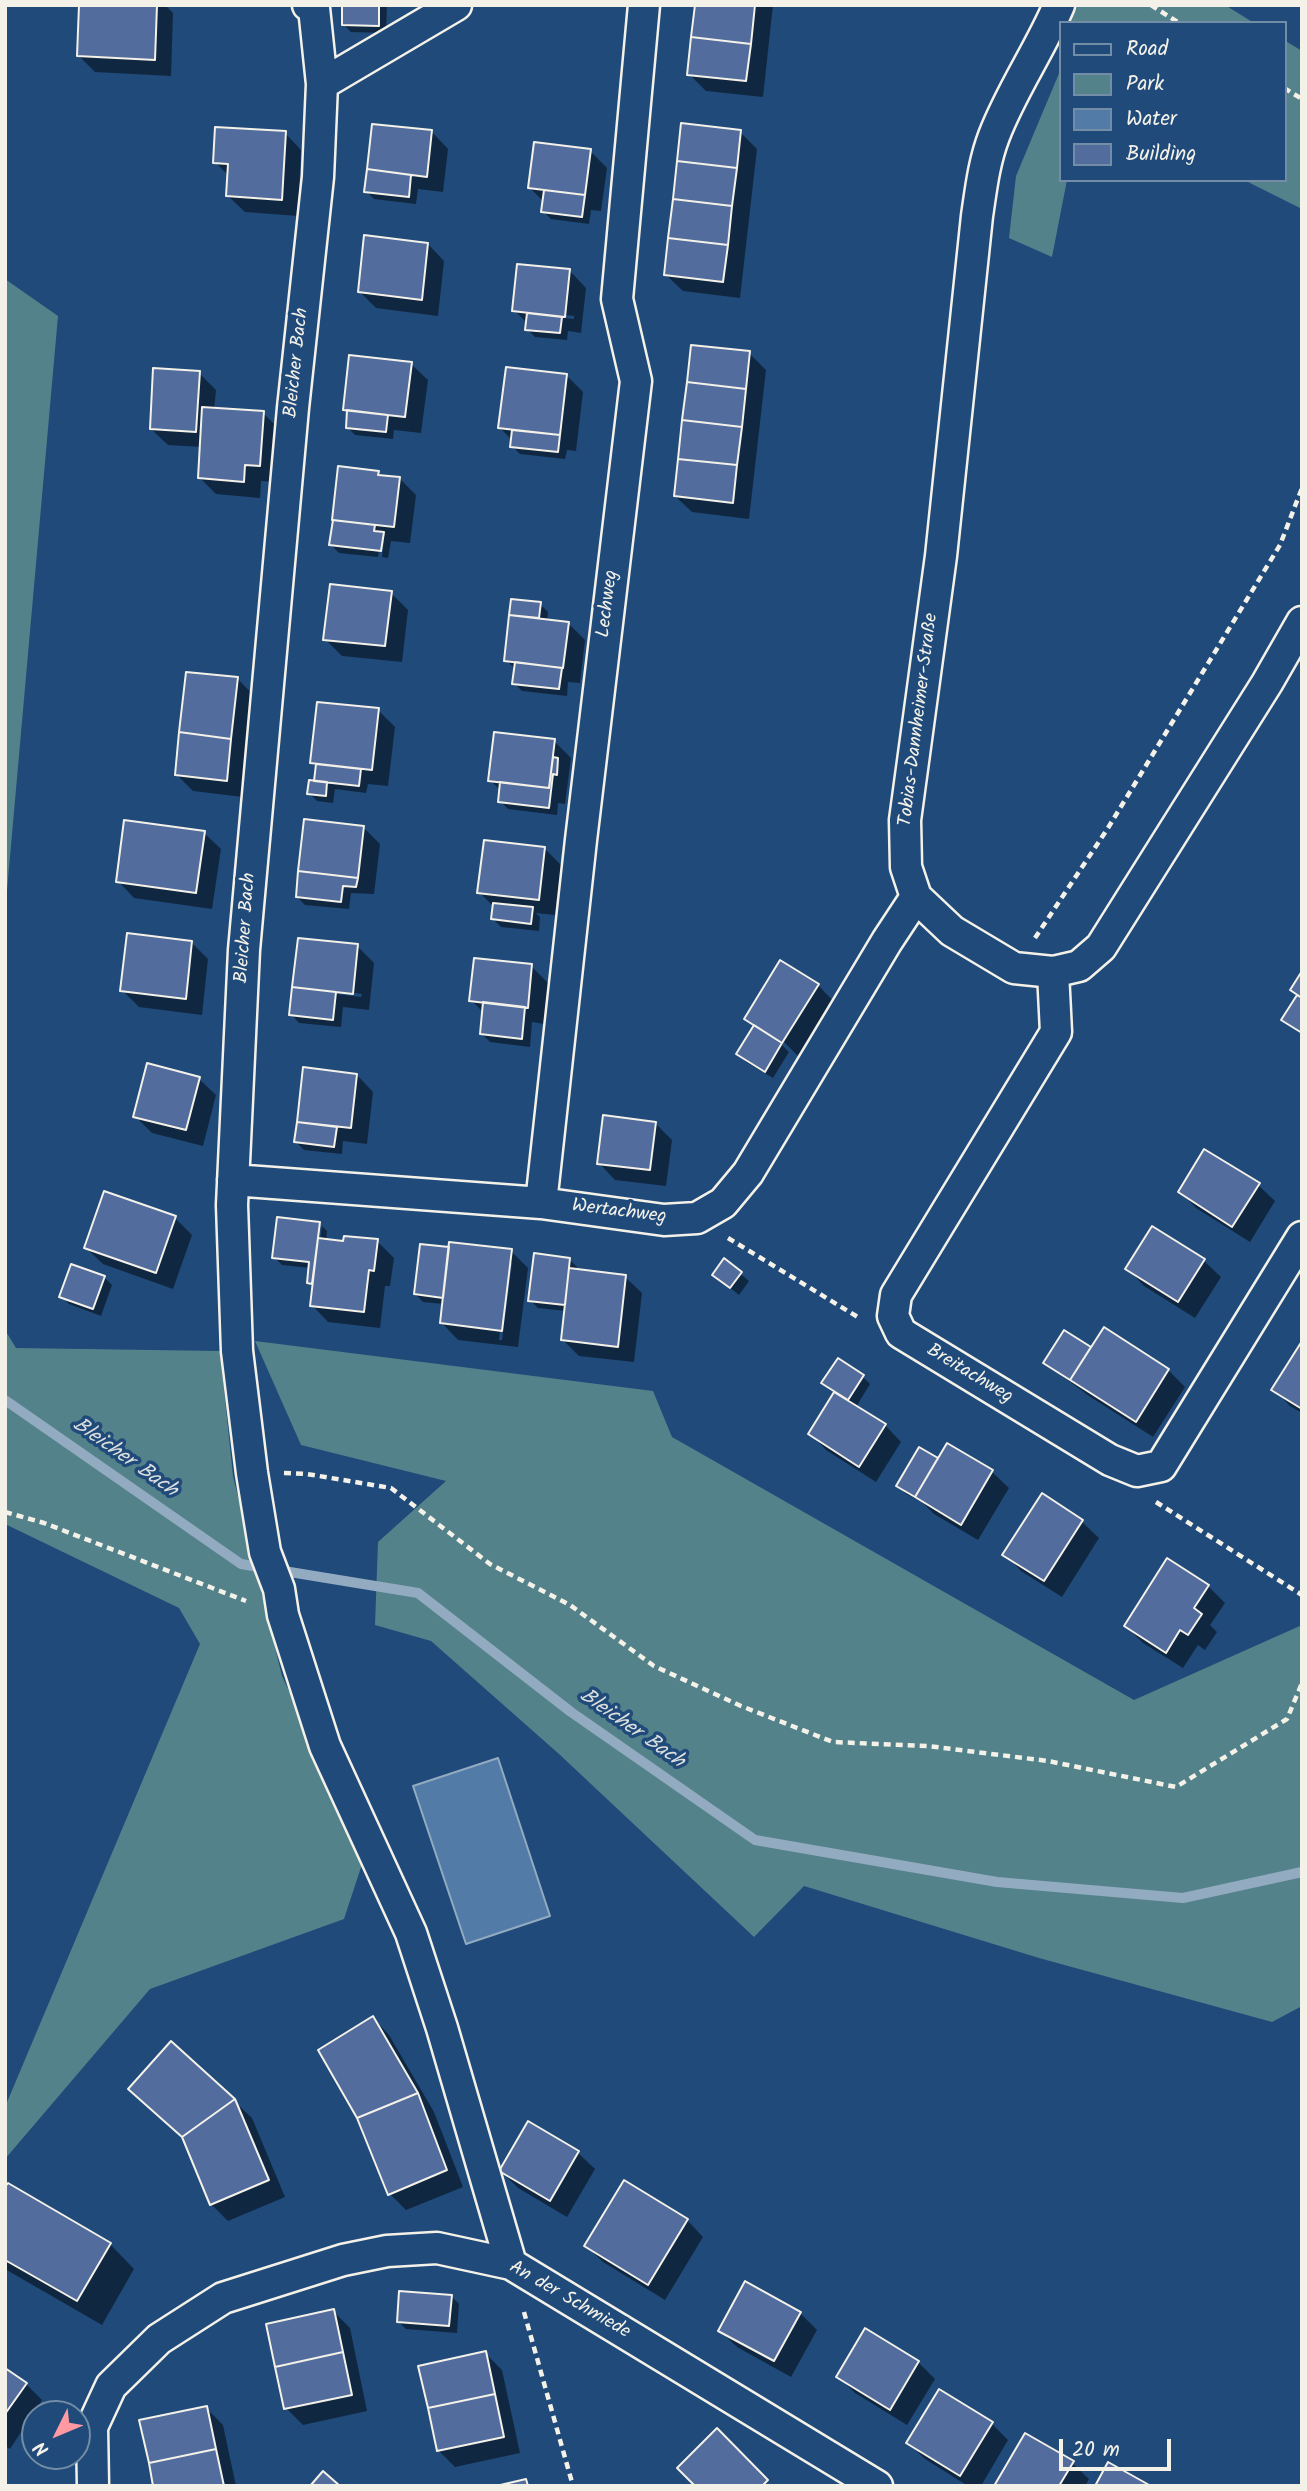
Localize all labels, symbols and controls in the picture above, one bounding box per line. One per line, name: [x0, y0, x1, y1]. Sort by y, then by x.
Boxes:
legend: [1058, 21, 1286, 182]
text: Road: [1126, 33, 1168, 66]
text: Park: [1126, 68, 1164, 101]
text: Water: [1126, 103, 1177, 136]
text: Building: [1126, 138, 1196, 171]
street label: Bleicher Bach: [281, 307, 315, 419]
street label: Lechweg: [594, 569, 624, 639]
street label: Tobias-Dannheimer-Straße: [896, 612, 944, 828]
street label: Bleicher Bach: [232, 872, 262, 984]
street label: Wertachweg: [570, 1196, 668, 1230]
street label: Breitachweg: [922, 1340, 1016, 1410]
water label: Bleicher Bach: [67, 1414, 181, 1504]
water label: Bleicher Bach: [574, 1685, 688, 1775]
street label: An der Schmiede: [504, 2257, 634, 2345]
north arrow: [21, 2400, 91, 2470]
scale bar: [1062, 2424, 1174, 2468]
text: N: [27, 2433, 57, 2463]
text: 20 m: [1072, 2434, 1120, 2467]

